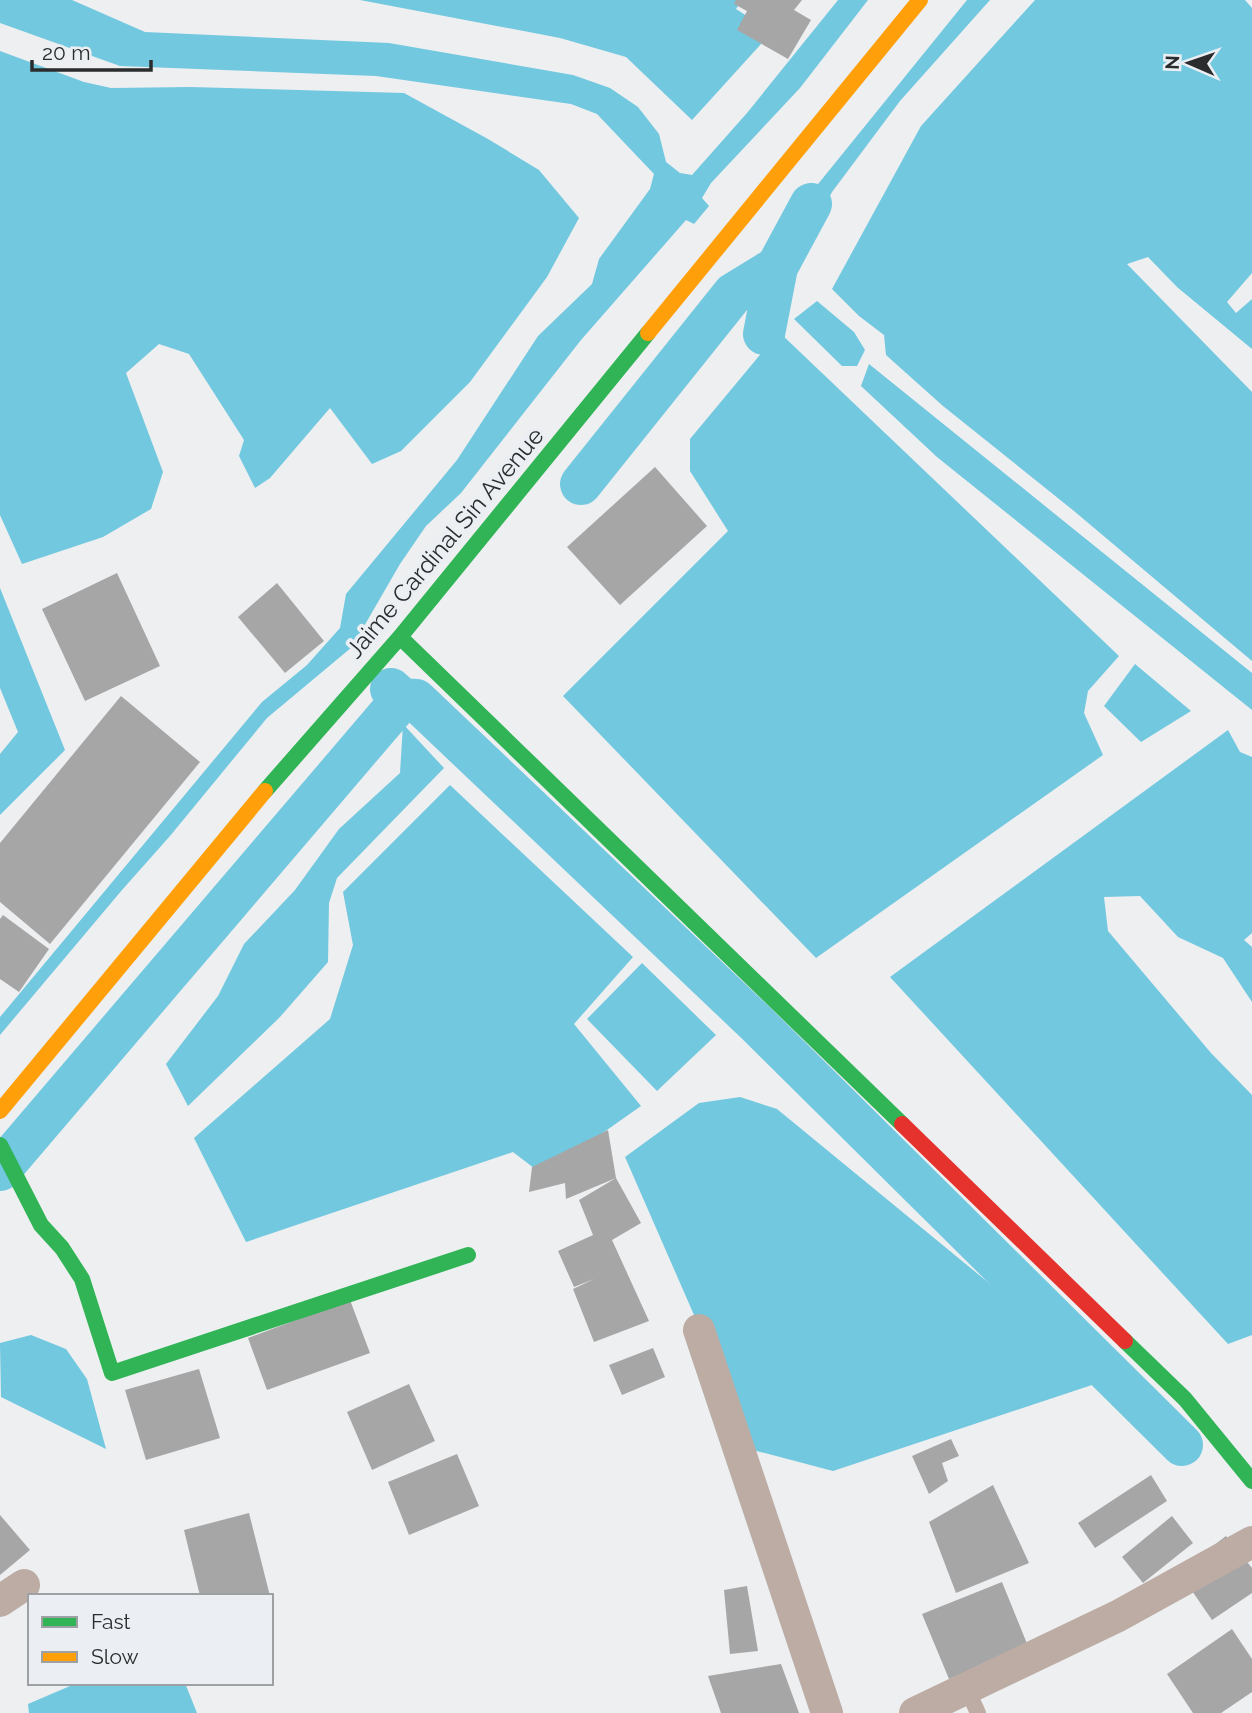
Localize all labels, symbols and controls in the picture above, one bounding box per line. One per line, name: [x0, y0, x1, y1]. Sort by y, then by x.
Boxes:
scale bar: [32, 28, 150, 72]
north arrow: [1154, 28, 1224, 98]
text: 20 m: [42, 40, 90, 65]
text: N: [1161, 55, 1183, 70]
street label: Jaime Cardinal Sin Avenue: [340, 421, 550, 664]
legend: [28, 1594, 273, 1685]
text: Fast: [91, 1609, 131, 1634]
text: Slow: [91, 1644, 139, 1669]

